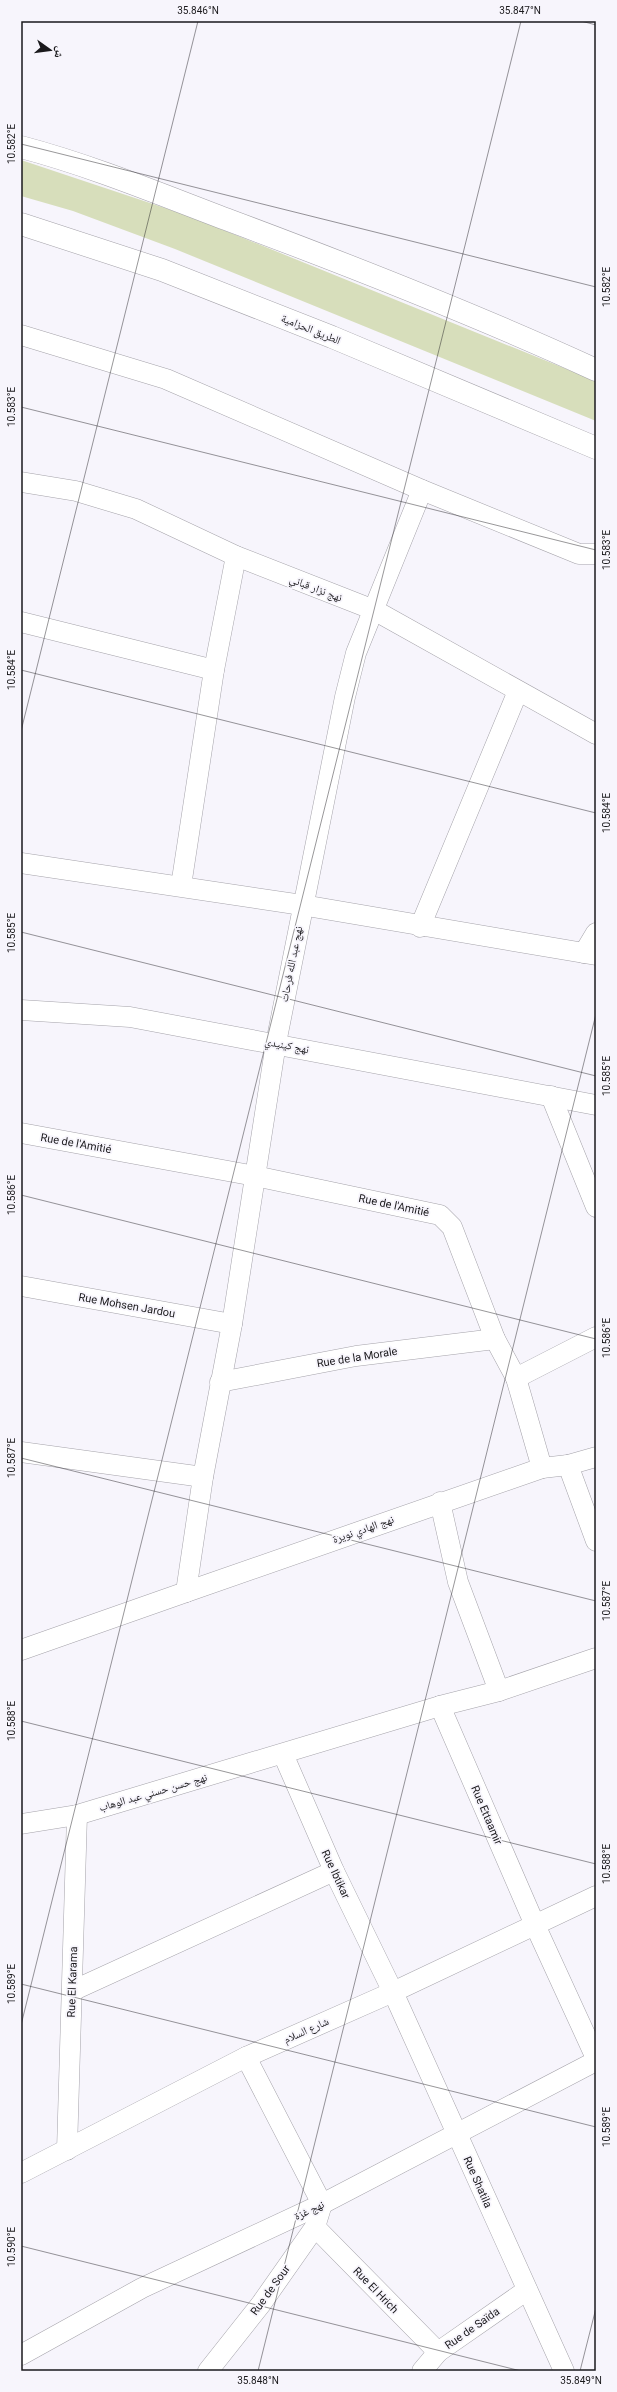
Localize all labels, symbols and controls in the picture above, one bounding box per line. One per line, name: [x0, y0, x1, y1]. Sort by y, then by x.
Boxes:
text: 35.846°N: [177, 5, 219, 16]
text: 35.847°N: [499, 5, 541, 16]
north arrow: [30, 30, 70, 70]
text: ش: [50, 45, 67, 60]
text: 10.582°E: [6, 124, 17, 164]
text: 10.582°E: [601, 267, 612, 307]
street label: الطريق الحزامية: [279, 312, 343, 347]
text: 10.583°E: [6, 387, 17, 427]
text: 10.583°E: [601, 530, 612, 570]
street label: نهج نزار قباني: [287, 572, 344, 606]
text: 10.584°E: [6, 650, 17, 690]
text: 10.584°E: [601, 793, 612, 833]
text: 10.585°E: [6, 913, 17, 953]
street label: نهج عبد الله فرحات: [278, 925, 305, 1003]
street label: نهج كينيدي: [263, 1035, 310, 1058]
text: 10.585°E: [601, 1056, 612, 1096]
street label: Rue de l'Amitié: [39, 1131, 113, 1156]
text: 10.586°E: [6, 1175, 17, 1215]
street label: Rue de l'Amitié: [357, 1192, 430, 1219]
street label: Rue Mohsen Jardou: [78, 1291, 176, 1320]
text: 10.586°E: [601, 1318, 612, 1358]
street label: Rue de la Morale: [316, 1345, 398, 1370]
text: 10.587°E: [6, 1438, 17, 1478]
street label: نهج الهادي نويرة: [331, 1513, 396, 1548]
text: 10.587°E: [601, 1581, 612, 1621]
text: 10.588°E: [6, 1701, 17, 1741]
street label: نهج حسن حسني عبد الوهاب: [97, 1771, 209, 1816]
street label: Rue Ettaamir: [468, 1784, 505, 1847]
text: 10.588°E: [601, 1844, 612, 1884]
street label: Rue Ibtikar: [319, 1848, 353, 1901]
street label: Rue El Karama: [65, 1946, 80, 2018]
text: 10.589°E: [6, 1964, 17, 2004]
street label: شارع السلام: [282, 2015, 331, 2046]
text: 10.589°E: [601, 2107, 612, 2147]
street label: Rue Shatila: [460, 2154, 495, 2210]
street label: نهج غزة: [292, 2198, 326, 2223]
text: 10.590°E: [6, 2227, 17, 2267]
street label: Rue de Sour: [248, 2262, 293, 2318]
street label: Rue El Hrich: [350, 2265, 401, 2316]
street label: Rue de Saïda: [443, 2305, 502, 2352]
text: 35.848°N: [237, 2375, 279, 2386]
text: 35.849°N: [560, 2375, 602, 2386]

